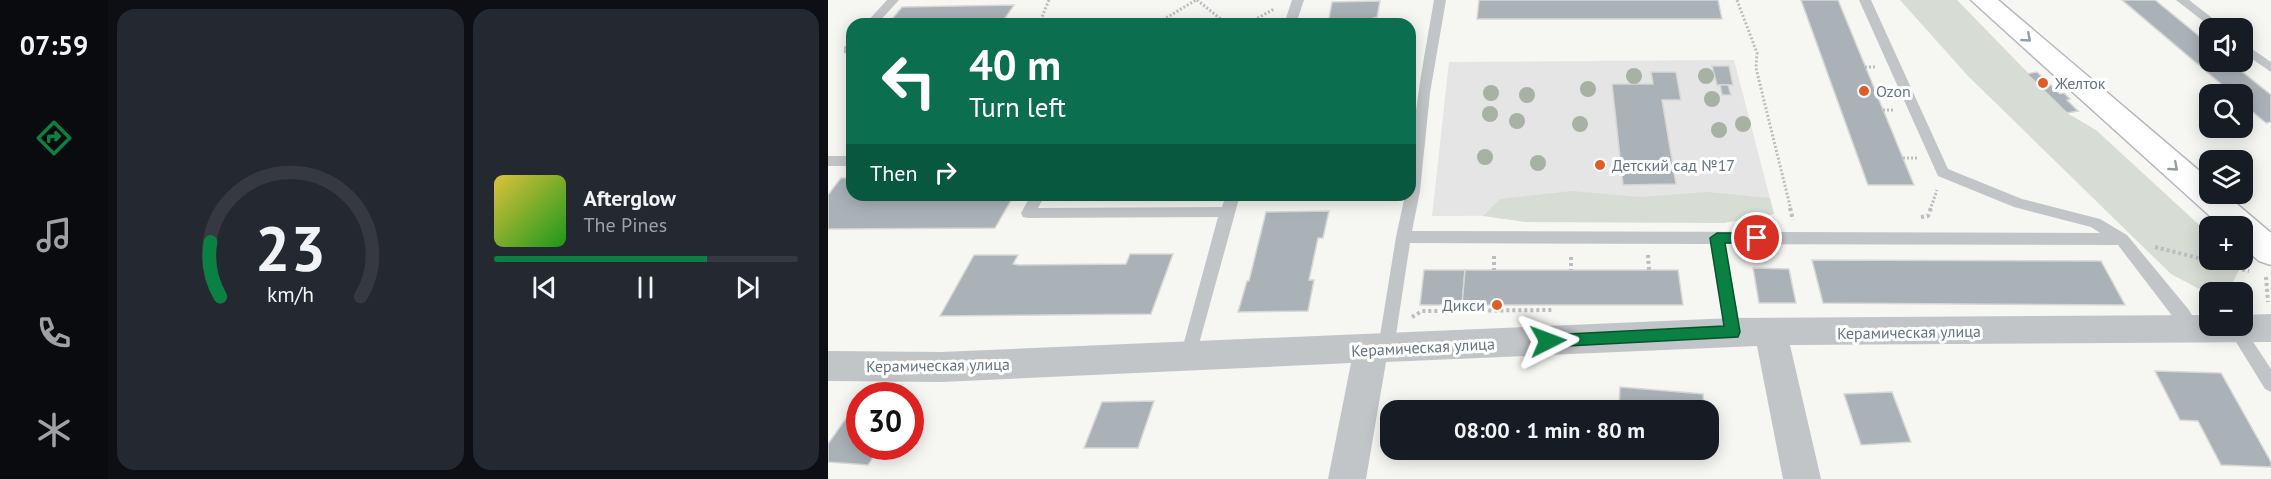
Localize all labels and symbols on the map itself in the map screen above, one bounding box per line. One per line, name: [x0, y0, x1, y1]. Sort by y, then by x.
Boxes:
one-way arrow: [2020, 31, 2031, 42]
place label: Желток: [2054, 73, 2106, 93]
marker: Желток: [2036, 76, 2050, 90]
place label: Ozon: [1876, 81, 1911, 101]
marker: Ozon: [1857, 84, 1871, 98]
place label: Детский сад №17: [1612, 155, 1735, 175]
marker: Детский сад №17: [1593, 158, 1607, 172]
one-way arrow: [2167, 159, 2178, 170]
pin: [1731, 212, 1782, 263]
place label: Дикси: [1442, 295, 1485, 315]
marker: Дикси: [1490, 298, 1504, 312]
position arrow: [1516, 309, 1580, 373]
street label: Керамическая улица: [1837, 321, 1981, 343]
street label: Керамическая улица: [1351, 333, 1495, 361]
street label: Керамическая улица: [866, 354, 1010, 376]
speed limit sign: 30: [846, 382, 924, 460]

